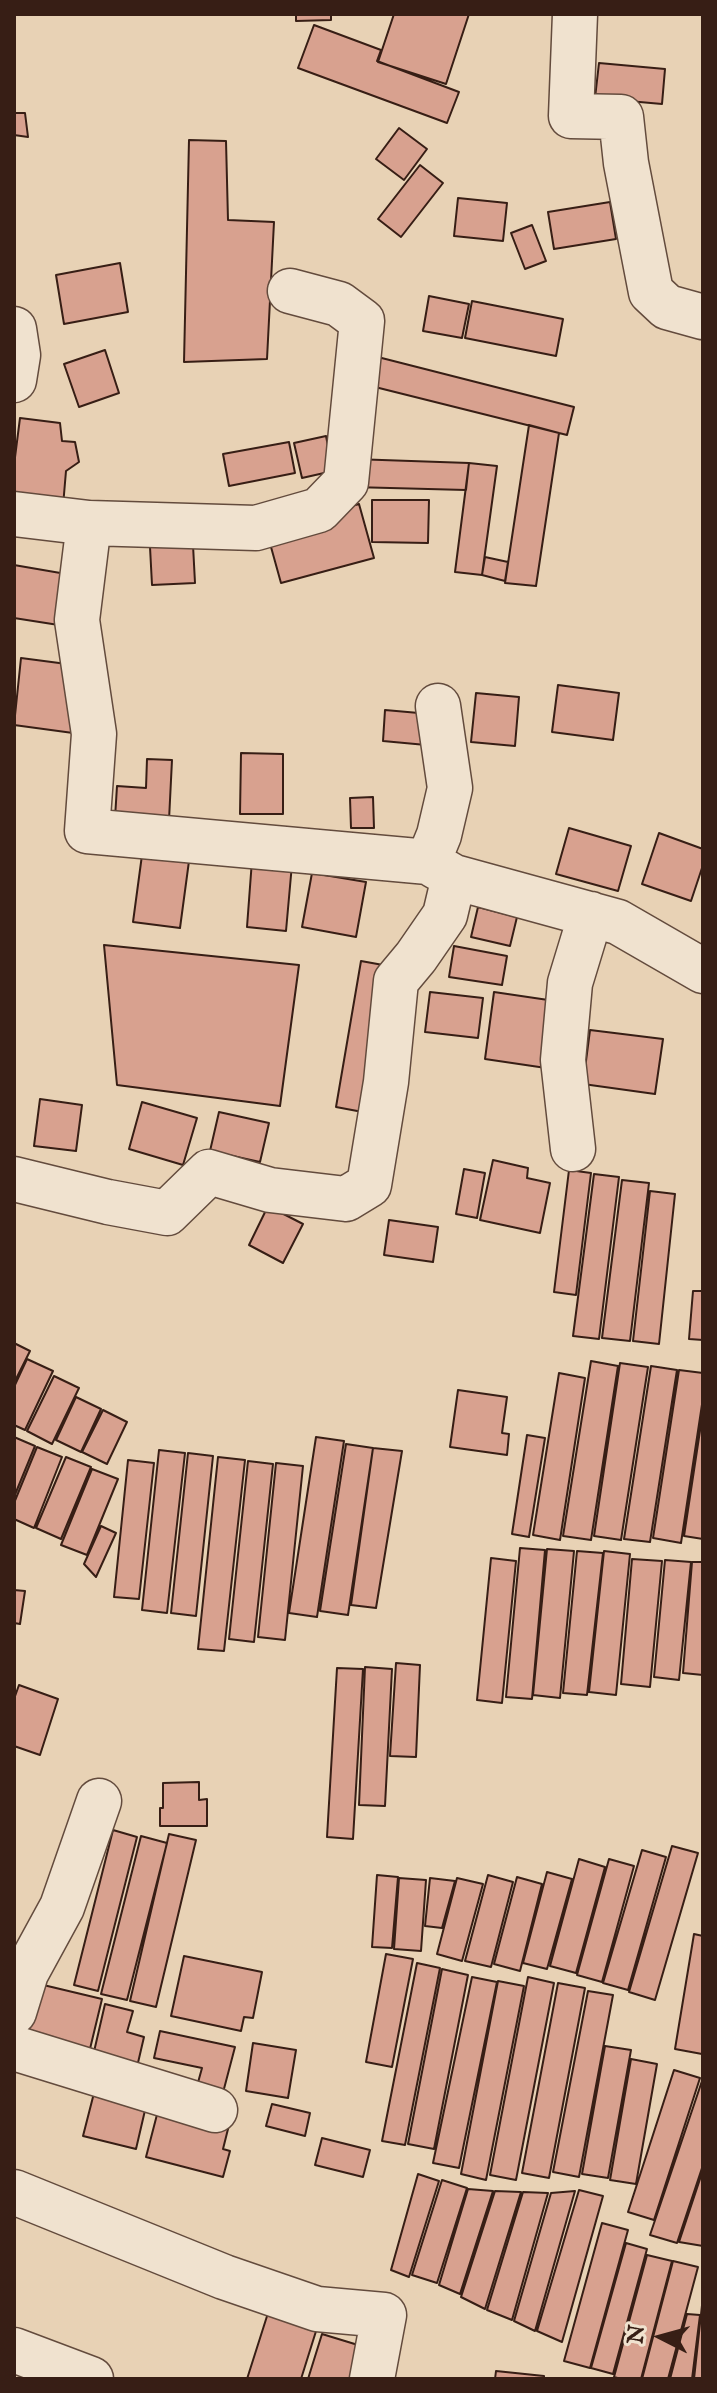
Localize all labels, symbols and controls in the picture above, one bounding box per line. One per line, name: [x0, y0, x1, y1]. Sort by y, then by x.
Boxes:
north arrow: [621, 2297, 701, 2377]
text: N: [622, 2324, 652, 2345]

